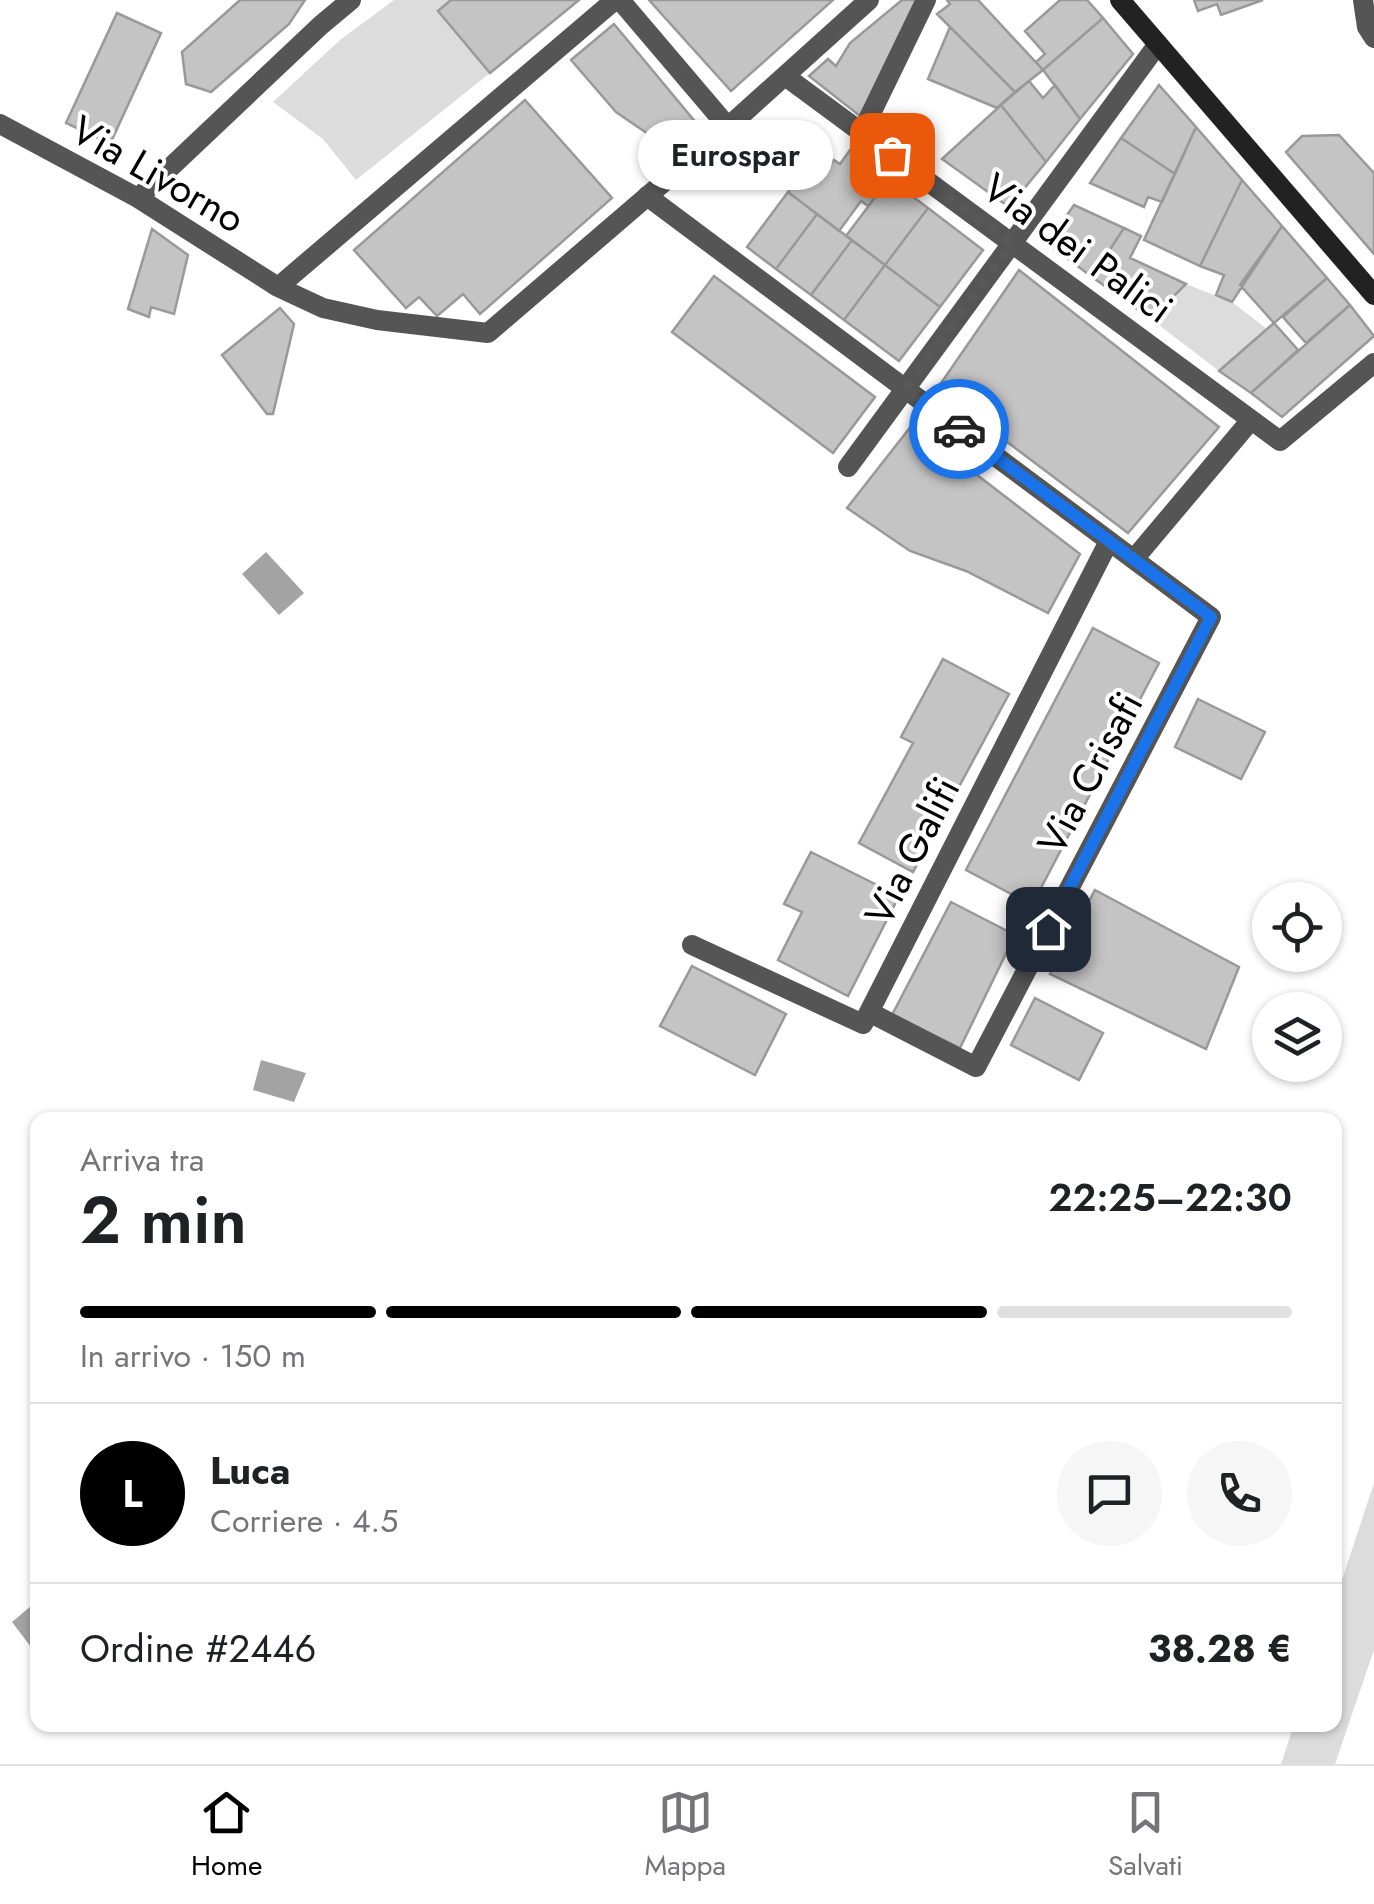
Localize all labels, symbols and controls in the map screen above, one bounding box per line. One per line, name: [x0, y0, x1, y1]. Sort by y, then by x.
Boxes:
street label: Via Livorno: [60, 101, 256, 247]
pin: [850, 113, 935, 198]
callout: Eurospar: [637, 120, 832, 190]
icon: bag: [865, 128, 920, 183]
text: Eurospar: [671, 132, 800, 178]
street label: Via dei Palici: [971, 159, 1185, 337]
courier: [909, 379, 1009, 479]
icon: car: [932, 402, 987, 457]
street label: Via Crisafi: [1023, 681, 1157, 865]
street label: Via Galifi: [850, 767, 974, 935]
map controls: [1252, 882, 1342, 1082]
button: locate: [1252, 882, 1342, 972]
pin: [1006, 887, 1091, 972]
icon: home: [1021, 902, 1076, 957]
button: layers: [1252, 992, 1342, 1082]
text: Arriva tra: [80, 1137, 205, 1183]
text: 22:25–22:30: [1049, 1170, 1292, 1225]
text: 2 min: [80, 1173, 247, 1267]
text: In arrivo · 150 m: [80, 1333, 306, 1379]
button: chat: [1057, 1441, 1162, 1546]
button: phone: [1187, 1441, 1292, 1546]
text: Luca: [210, 1443, 290, 1498]
text: L: [122, 1466, 143, 1521]
text: Corriere · 4.5: [210, 1498, 398, 1544]
text: Ordine #2446: [80, 1621, 316, 1676]
text: 38.28 €: [1148, 1621, 1292, 1676]
tab: Home: [191, 1785, 263, 1886]
tab: Mappa: [644, 1785, 726, 1886]
tab: Salvati: [1108, 1785, 1183, 1886]

